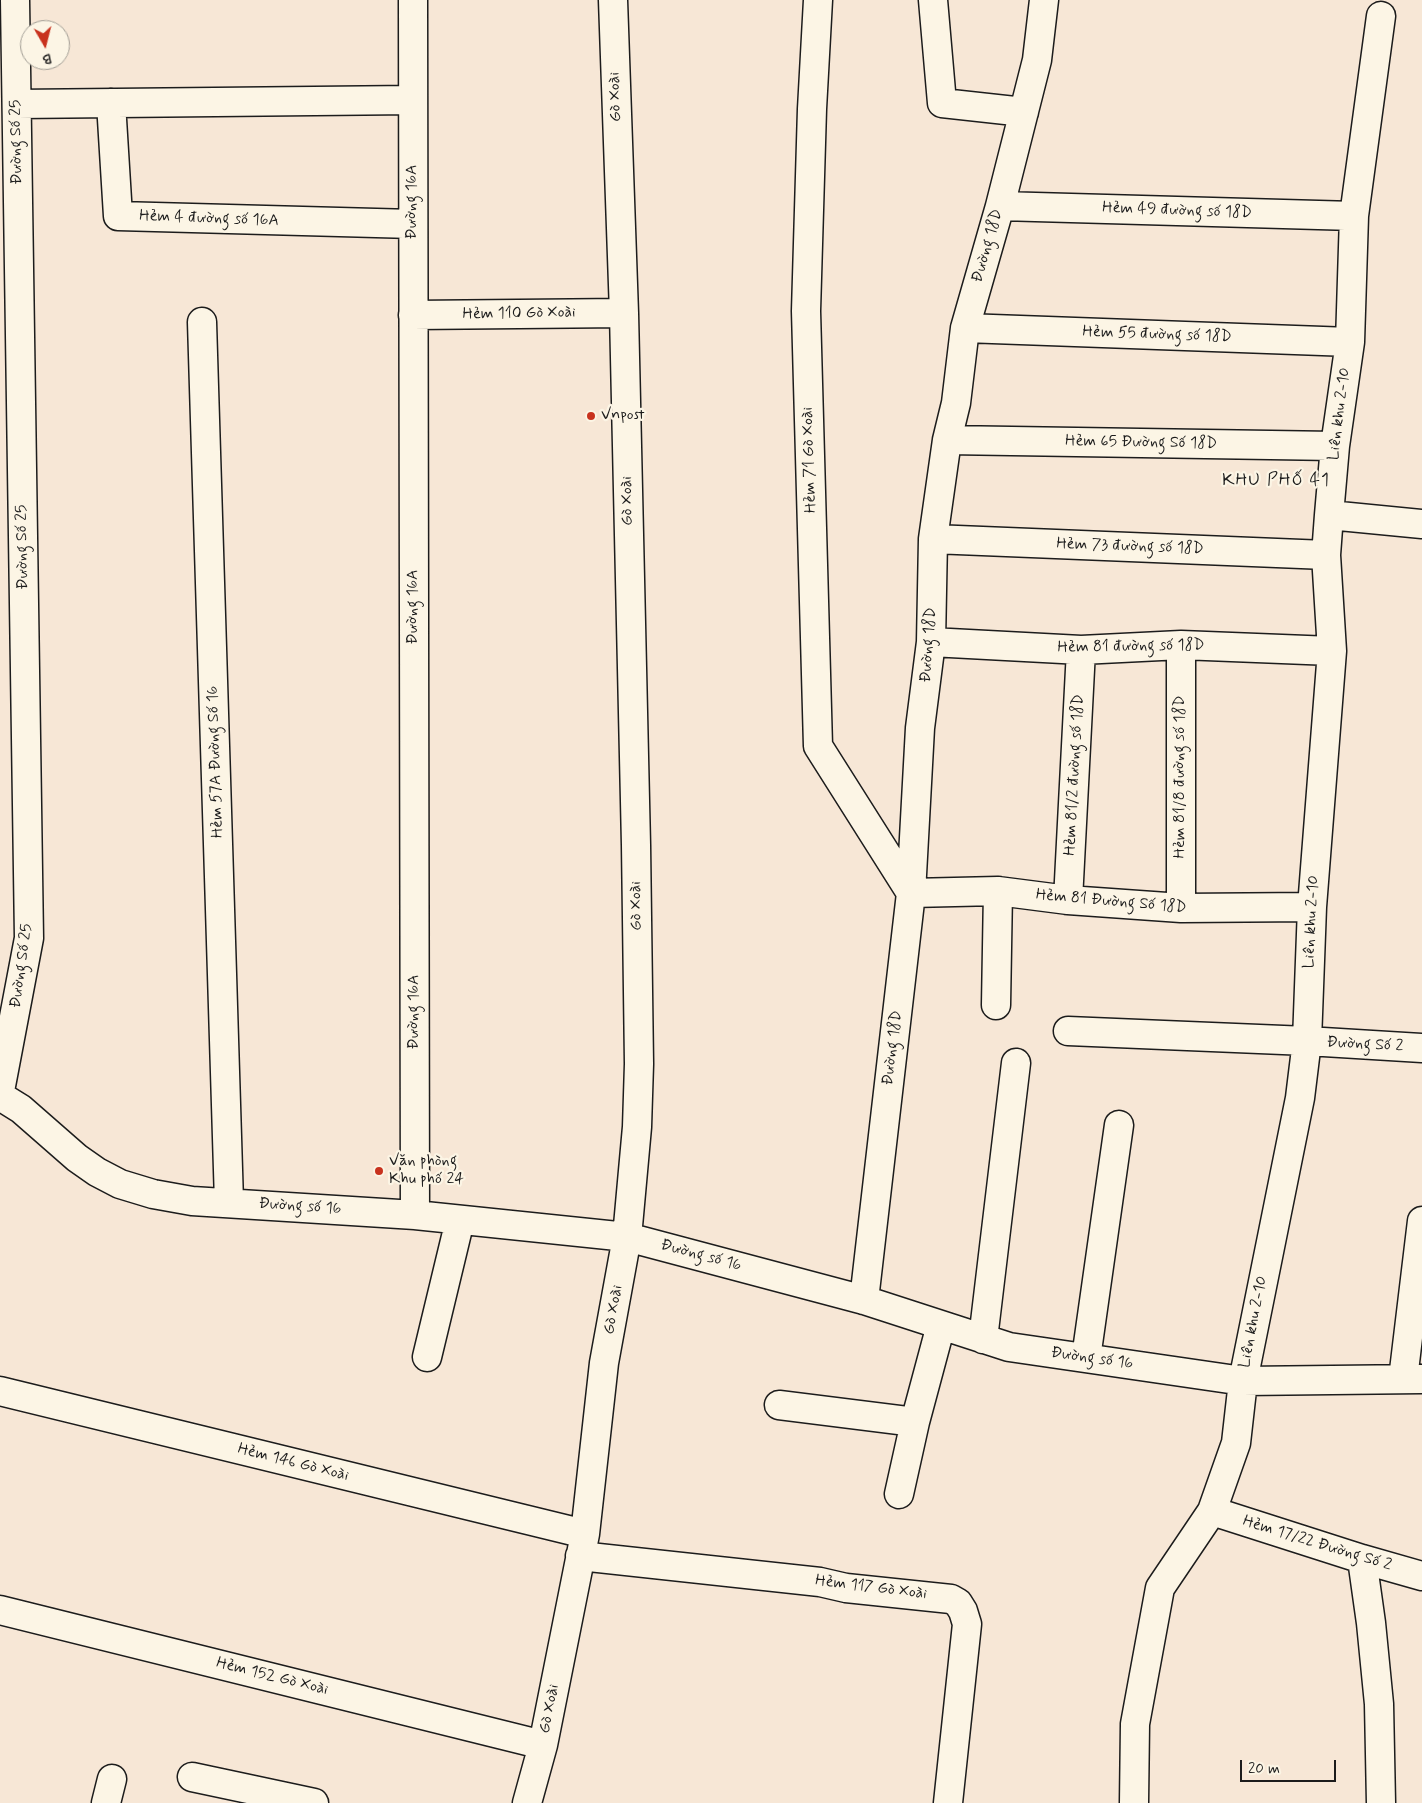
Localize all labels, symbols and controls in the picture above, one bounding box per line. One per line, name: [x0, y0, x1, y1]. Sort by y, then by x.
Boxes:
north arrow: [20, 20, 70, 70]
text: B: [41, 49, 53, 68]
street label: Gò Xoài: [606, 72, 626, 122]
street label: Đường Số 25: [7, 99, 27, 185]
street label: Đường 16A: [403, 165, 423, 239]
street label: Hẻm 49 đường số 18D: [1102, 199, 1252, 223]
street label: Hẻm 4 đường số 16A: [139, 207, 279, 231]
street label: Đường 18D: [968, 207, 1008, 285]
street label: Hẻm 110 Gò Xoài: [462, 303, 576, 325]
street label: Hẻm 55 đường số 18D: [1082, 323, 1232, 347]
street label: Liên khu 2-10: [1325, 367, 1355, 461]
place label: Vnpost: [601, 406, 645, 426]
street label: Hẻm 71 Gò Xoài: [799, 407, 821, 513]
marker: Vnpost: [585, 410, 597, 422]
street label: Hẻm 65 Đường Số 18D: [1065, 432, 1217, 454]
district label: KHU PHỐ 41: [1223, 470, 1329, 492]
street label: Gò Xoài: [618, 476, 638, 526]
street label: Đường Số 25: [13, 504, 33, 590]
street label: Hẻm 73 đường số 18D: [1056, 535, 1204, 559]
street label: Đường 16A: [404, 570, 424, 644]
street label: Đường 18D: [917, 607, 941, 683]
street label: Hẻm 81 đường số 18D: [1057, 636, 1205, 658]
street label: Hẻm 57A Đường Số 16: [204, 685, 228, 839]
street label: Hẻm 81/2 đường số 18D: [1061, 694, 1089, 856]
street label: Hẻm 81/8 đường số 18D: [1171, 696, 1191, 858]
street label: Liên khu 2-10: [1300, 875, 1324, 969]
street label: Gò Xoài: [627, 881, 647, 931]
street label: Hẻm 81 Đường Số 18D: [1035, 886, 1187, 918]
street label: Đường Số 25: [7, 923, 37, 1009]
street label: Đường 16A: [405, 975, 425, 1049]
street label: Đường 18D: [879, 1009, 907, 1087]
street label: Đường Số 2: [1326, 1033, 1404, 1057]
place label: Văn phòng Khu phố 24: [389, 1152, 464, 1190]
marker: Văn phòng Khu phố 24: [373, 1165, 385, 1177]
street label: Đường số 16: [258, 1195, 342, 1219]
street label: Đường số 16: [658, 1236, 744, 1276]
street label: Liên khu 2-10: [1236, 1274, 1272, 1370]
street label: Gò Xoài: [600, 1284, 628, 1336]
street label: Đường số 16: [1050, 1344, 1134, 1374]
street label: Hẻm 146 Gò Xoài: [235, 1440, 351, 1486]
street label: Hẻm 17/22 Đường Số 2: [1240, 1512, 1394, 1576]
street label: Hẻm 117 Gò Xoài: [814, 1572, 928, 1604]
street label: Hẻm 152 Gò Xoài: [214, 1654, 330, 1700]
street label: Gò Xoài: [536, 1683, 564, 1735]
scale bar: [1242, 1750, 1338, 1782]
text: 20 m: [1248, 1759, 1280, 1779]

